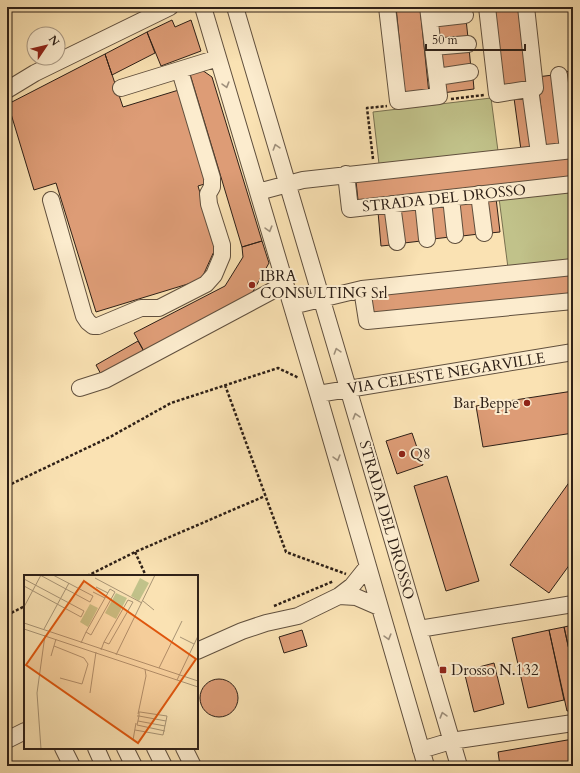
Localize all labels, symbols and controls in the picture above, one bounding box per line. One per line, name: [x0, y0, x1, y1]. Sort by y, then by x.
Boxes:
north arrow: [26, 26, 66, 66]
scale bar: [426, 26, 525, 52]
text: N: [45, 32, 63, 49]
text: 50 m: [432, 32, 459, 48]
one-way arrow: [221, 81, 230, 88]
one-way arrow: [272, 143, 281, 150]
street label: STRADA DEL DROSSO: [361, 179, 527, 217]
one-way arrow: [264, 226, 273, 233]
place label: IBRA CONSULTING Srl: [260, 266, 388, 303]
marker: IBRA CONSULTING Srl: [247, 280, 257, 290]
street label: VIA CELESTE NEGARVILLE: [346, 347, 546, 399]
one-way arrow: [333, 348, 342, 355]
place label: Bar Beppe: [453, 393, 519, 413]
marker: Bar Beppe: [522, 398, 532, 408]
one-way arrow: [352, 412, 361, 419]
street label: STRADA DEL DROSSO: [355, 438, 419, 602]
place label: Q8: [410, 444, 431, 464]
marker: Q8: [397, 449, 407, 459]
one-way arrow: [332, 454, 341, 461]
inset map: [24, 575, 198, 749]
one-way arrow: [383, 633, 392, 640]
place label: Drosso N.132: [451, 660, 539, 680]
marker: Drosso N.132: [438, 665, 448, 675]
one-way arrow: [440, 712, 448, 718]

